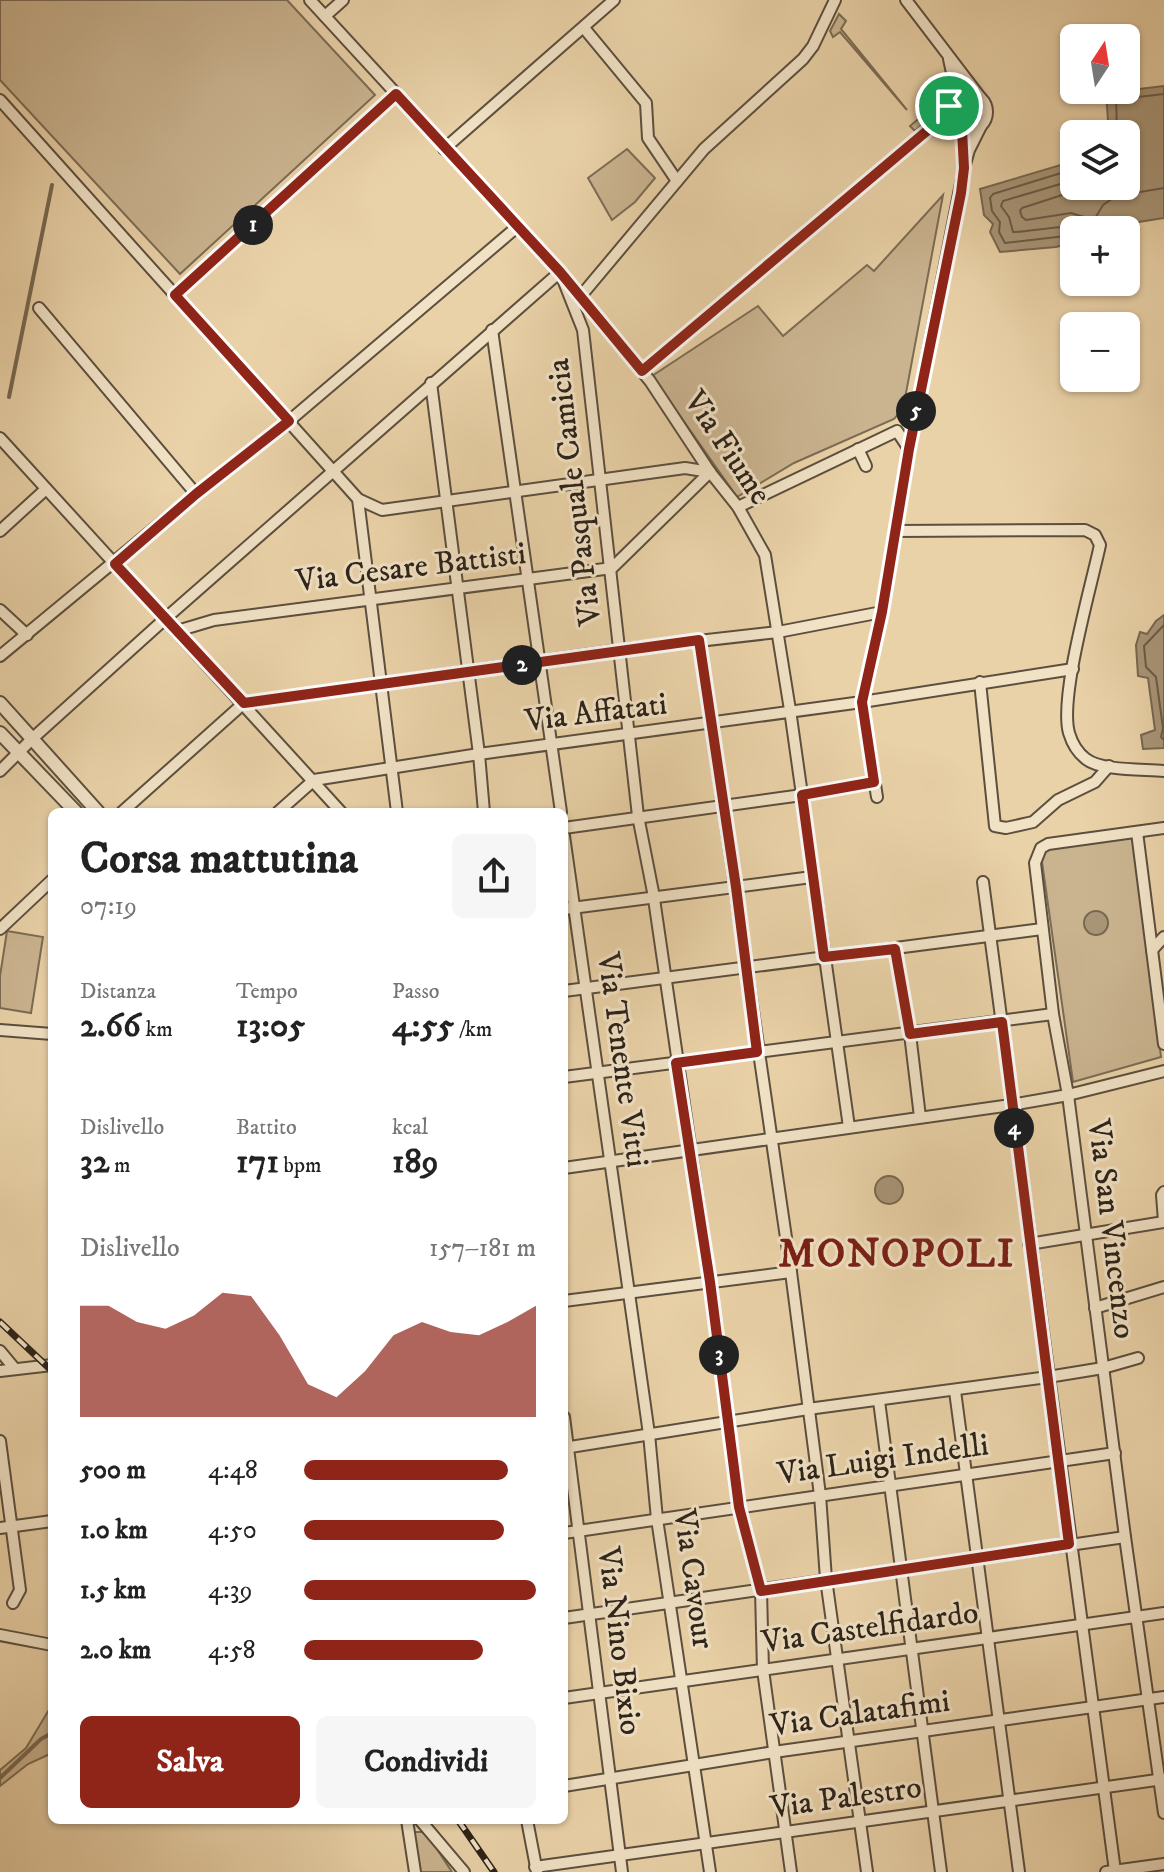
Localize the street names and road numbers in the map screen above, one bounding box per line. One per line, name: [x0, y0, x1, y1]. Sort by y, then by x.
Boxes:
street label: Via Pasquale Camicia: [539, 356, 611, 629]
street label: Via Fiume: [674, 382, 780, 513]
street label: Via Cesare Battisti: [293, 534, 528, 602]
street label: Via Affatati: [522, 684, 669, 742]
street label: Via Tenente Vitti: [587, 949, 657, 1170]
street label: Via San Vincenzo: [1078, 1116, 1144, 1341]
street label: Via Luigi Indelli: [774, 1425, 991, 1495]
street label: Via Cavour: [663, 1506, 723, 1651]
street label: Via Nino Bixio: [587, 1544, 650, 1737]
street label: Via Castelfidardo: [758, 1593, 981, 1663]
street label: Via Calatafimi: [767, 1682, 952, 1747]
street label: Via Palestro: [767, 1768, 924, 1829]

